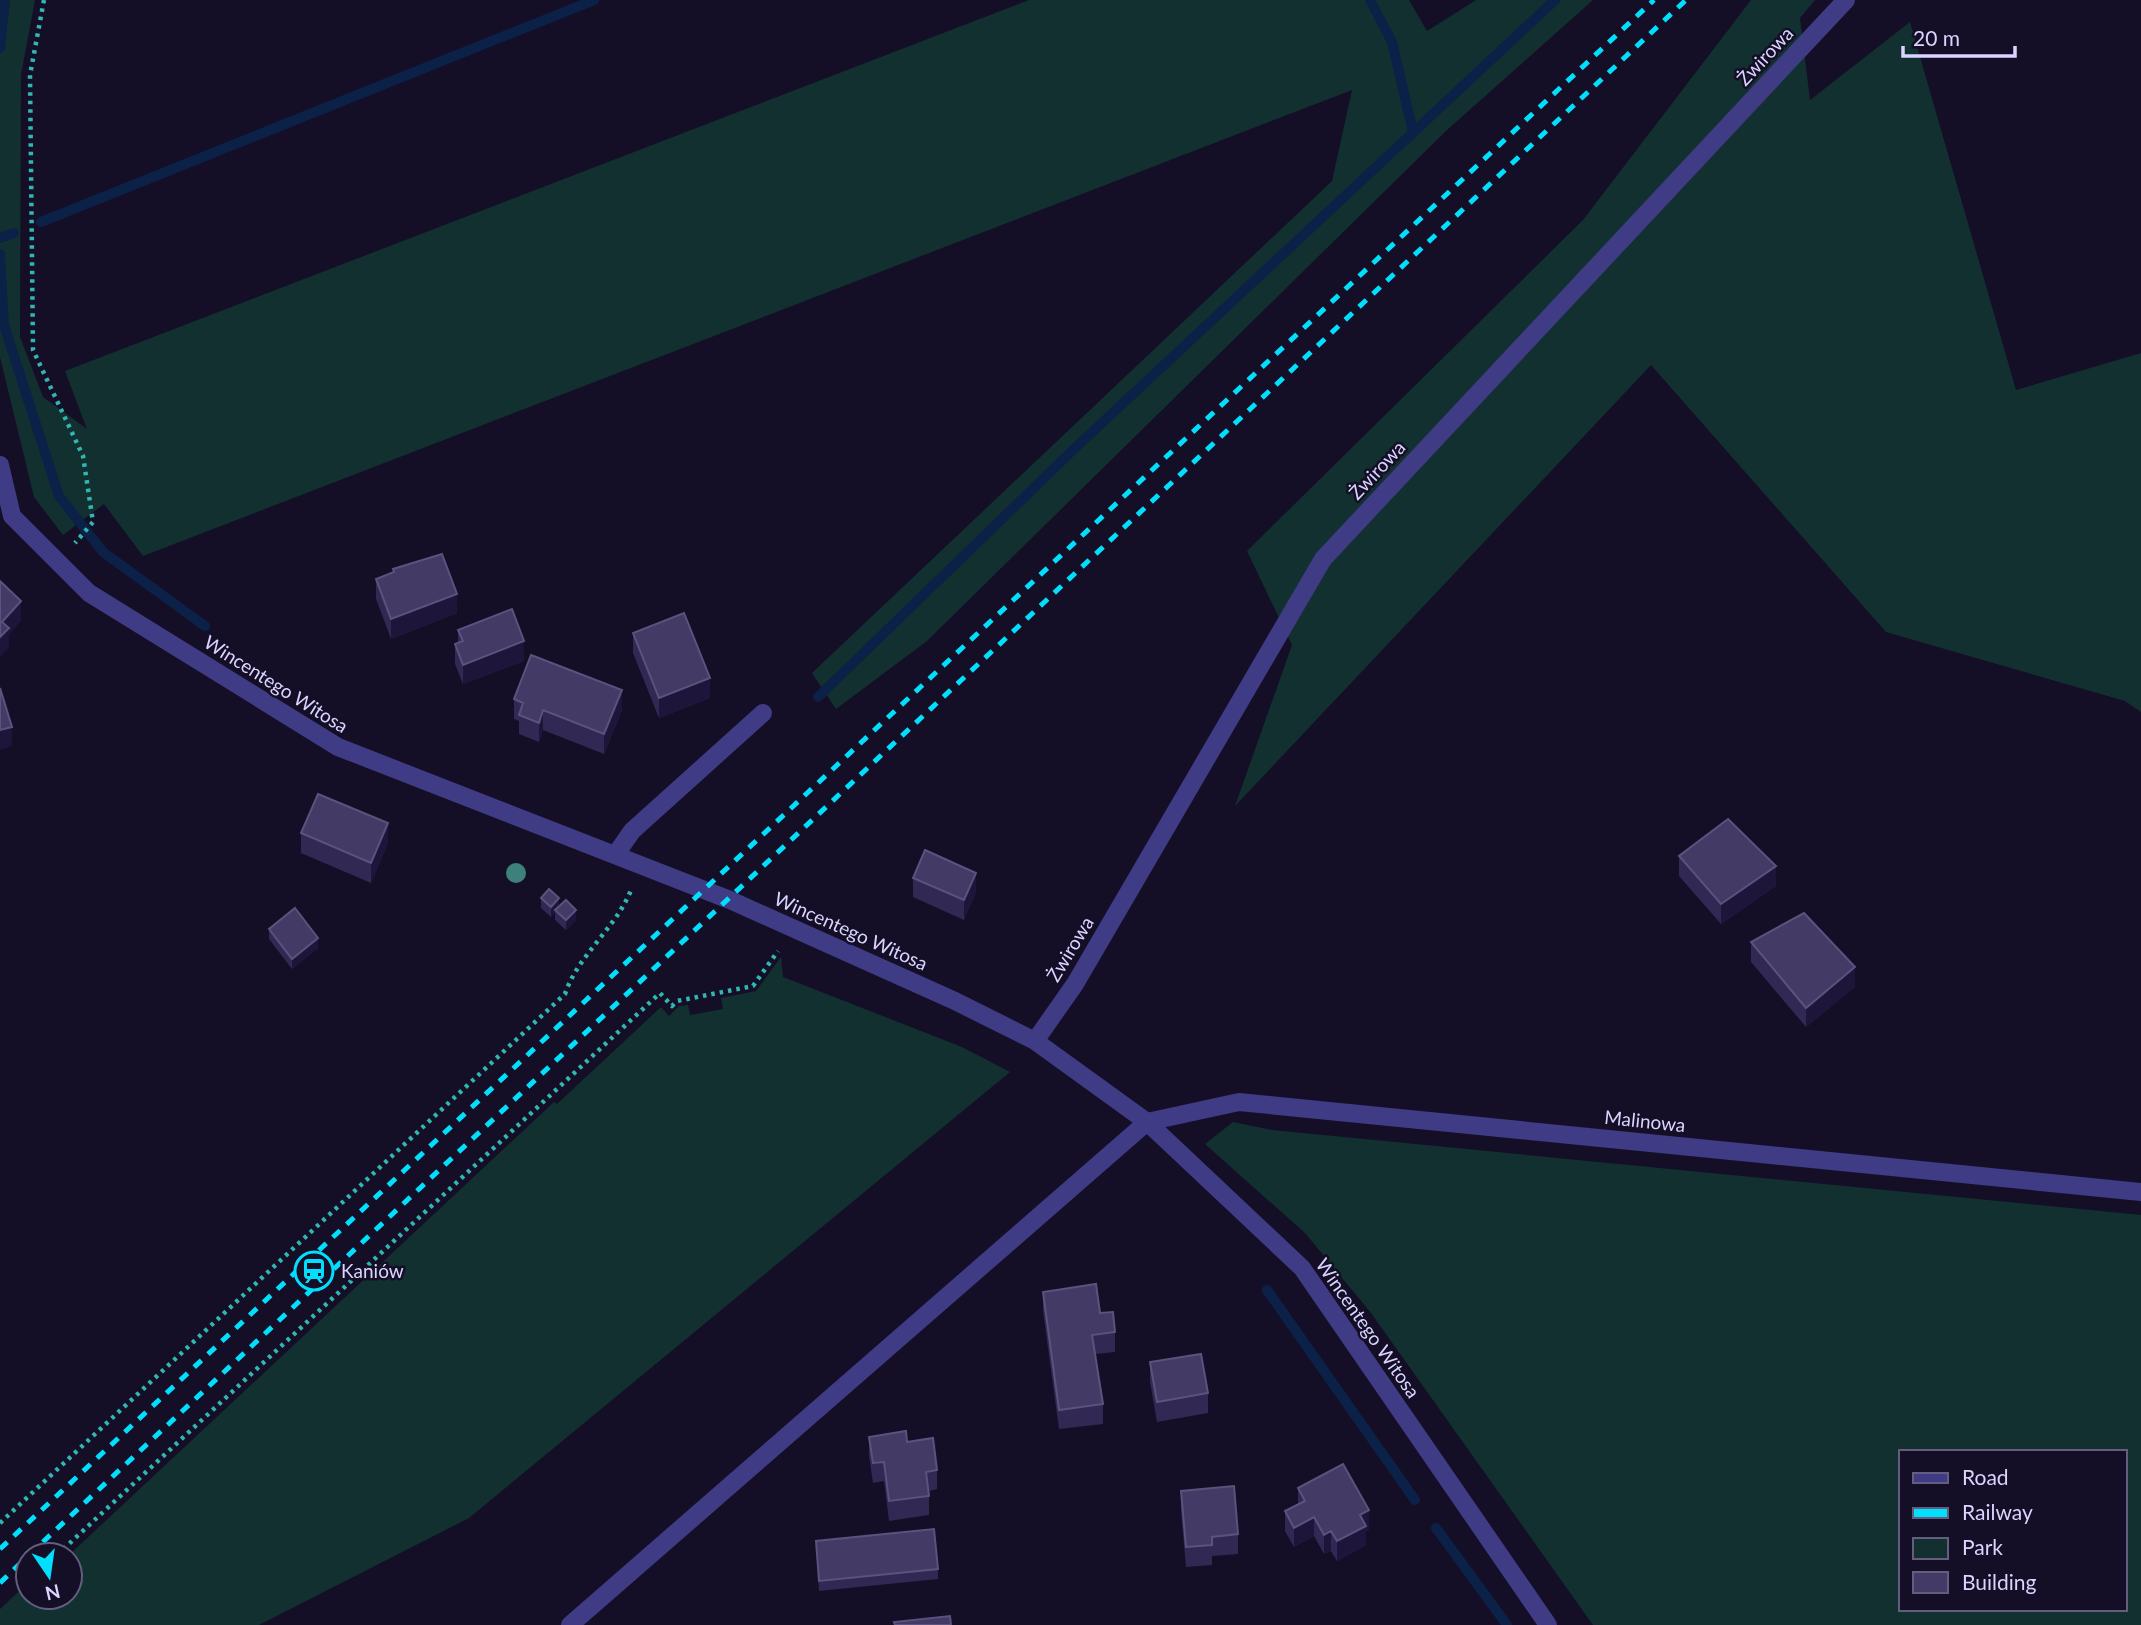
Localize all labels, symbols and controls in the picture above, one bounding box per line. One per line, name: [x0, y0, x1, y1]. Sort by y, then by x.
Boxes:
scale bar: [1903, 14, 2015, 58]
street label: Żwirowa: [1732, 22, 1798, 90]
text: 20 m: [1913, 25, 1960, 50]
street label: Żwirowa: [1344, 436, 1410, 504]
street label: Wincentego Witosa: [200, 630, 353, 737]
street label: Wincentego Witosa: [771, 886, 931, 975]
street label: Żwirowa: [1041, 912, 1098, 985]
street label: Malinowa: [1603, 1105, 1687, 1136]
station icon: Kaniów: [293, 1250, 335, 1292]
street label: Wincentego Witosa: [1312, 1253, 1425, 1402]
place label: Kaniów: [341, 1259, 404, 1282]
legend: [1899, 1450, 2127, 1611]
text: Road: [1962, 1464, 2009, 1489]
text: Railway: [1962, 1499, 2033, 1524]
text: Park: [1962, 1534, 2003, 1559]
north arrow: [14, 1541, 84, 1611]
text: Building: [1962, 1569, 2037, 1594]
text: N: [43, 1580, 63, 1606]

